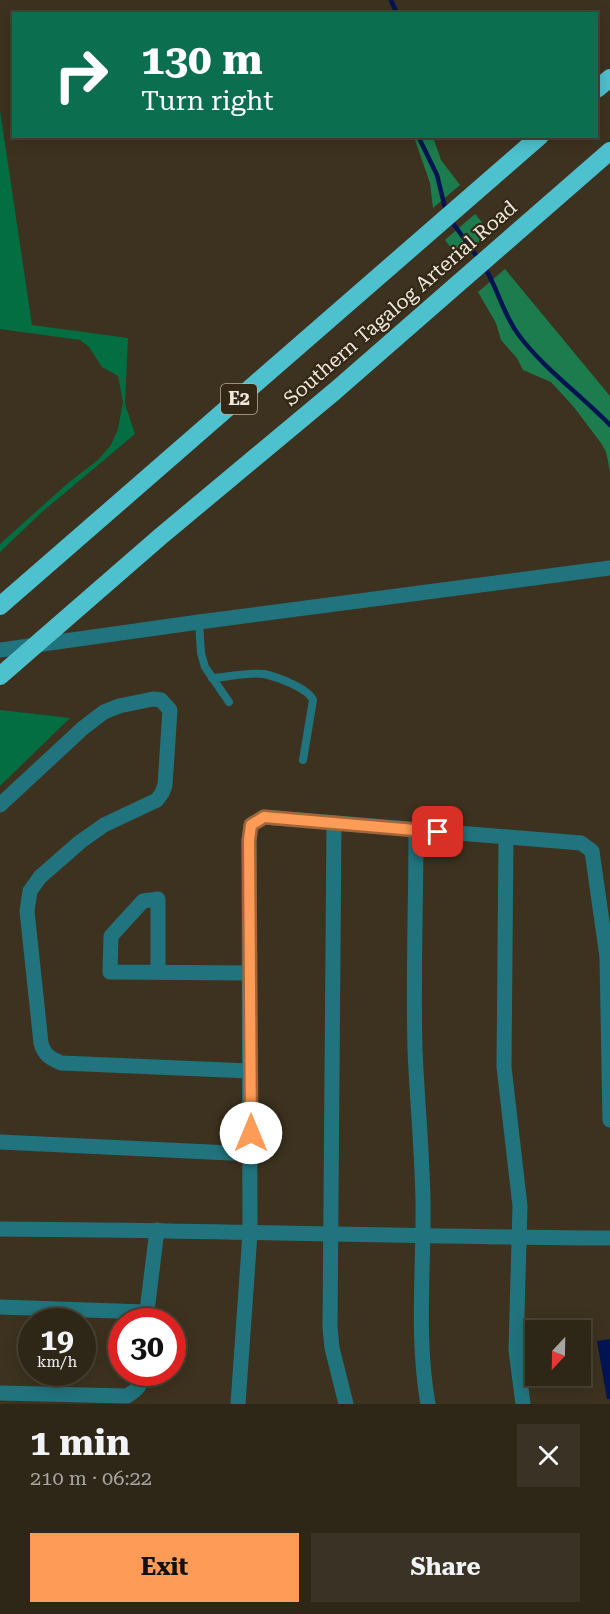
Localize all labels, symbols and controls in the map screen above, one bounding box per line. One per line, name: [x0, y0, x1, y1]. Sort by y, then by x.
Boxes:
text: 130 m: [141, 35, 263, 84]
icon: right: [42, 36, 120, 114]
text: Turn right: [141, 85, 274, 117]
street label: Southern Tagalog Arterial Road: [278, 195, 522, 411]
road number: E2: [221, 384, 257, 414]
pin: [412, 806, 463, 857]
icon: arrive: [421, 815, 454, 848]
position arrow: [219, 1101, 283, 1165]
speed limit sign: 30: [108, 1308, 186, 1386]
north arrow: [525, 1320, 591, 1386]
map controls: [525, 1320, 591, 1386]
text: 19: [40, 1322, 74, 1357]
text: km/h: [37, 1353, 77, 1371]
text: 1 min: [30, 1422, 130, 1464]
button: close: [517, 1424, 580, 1487]
text: 210 m · 06:22: [30, 1466, 152, 1490]
button: Exit: [30, 1533, 299, 1602]
button: Share: [311, 1533, 580, 1602]

